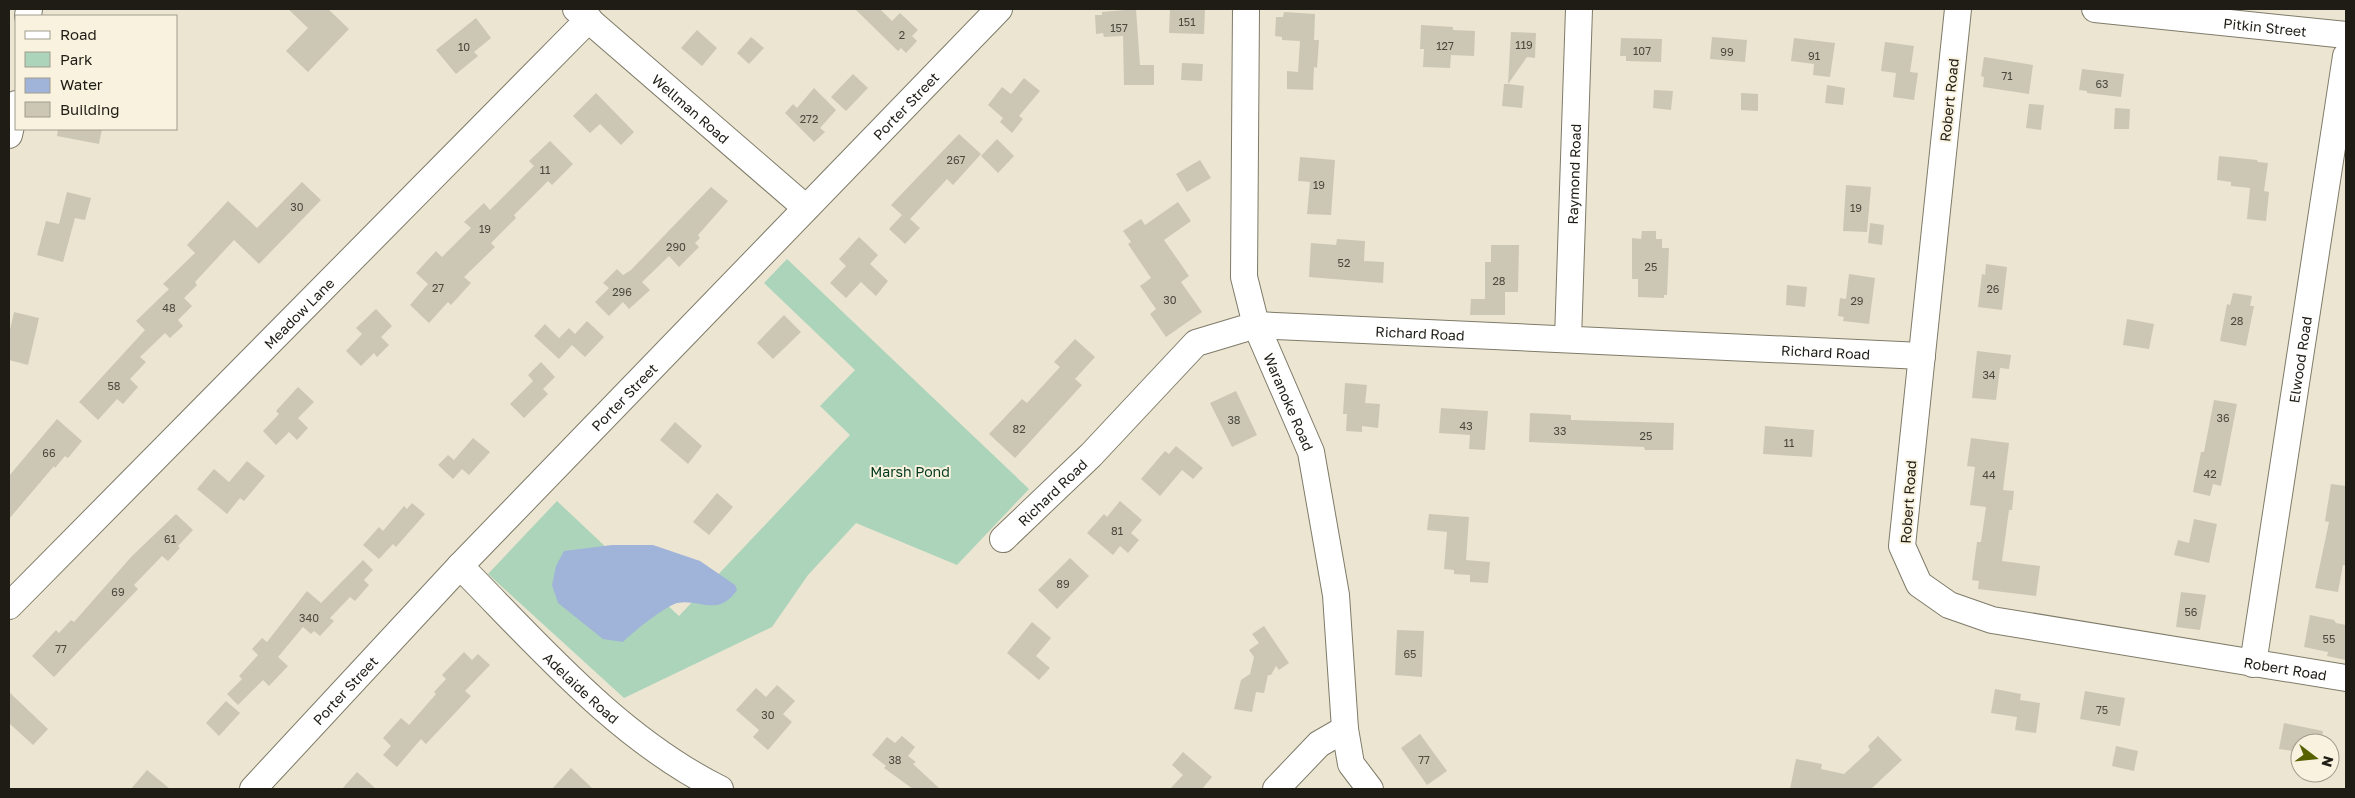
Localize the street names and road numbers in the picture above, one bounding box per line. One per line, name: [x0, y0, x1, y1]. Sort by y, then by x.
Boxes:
street label: Pitkin Street: [2223, 14, 2308, 39]
street label: Robert Road: [1936, 58, 1962, 142]
street label: Porter Street: [869, 68, 942, 143]
street label: Wellman Road: [649, 70, 733, 147]
street label: Raymond Road: [1563, 123, 1584, 225]
street label: Meadow Lane: [260, 274, 337, 352]
street label: Elwood Road: [2285, 315, 2315, 404]
street label: Richard Road: [1375, 322, 1465, 343]
street label: Richard Road: [1781, 341, 1871, 362]
street label: Waranoke Road: [1261, 350, 1318, 453]
street label: Porter Street: [587, 359, 660, 434]
street label: Richard Road: [1014, 455, 1090, 529]
street label: Robert Road: [1897, 460, 1919, 544]
street label: Adelaide Road: [540, 648, 623, 727]
street label: Porter Street: [309, 652, 381, 728]
street label: Robert Road: [2243, 653, 2328, 683]

